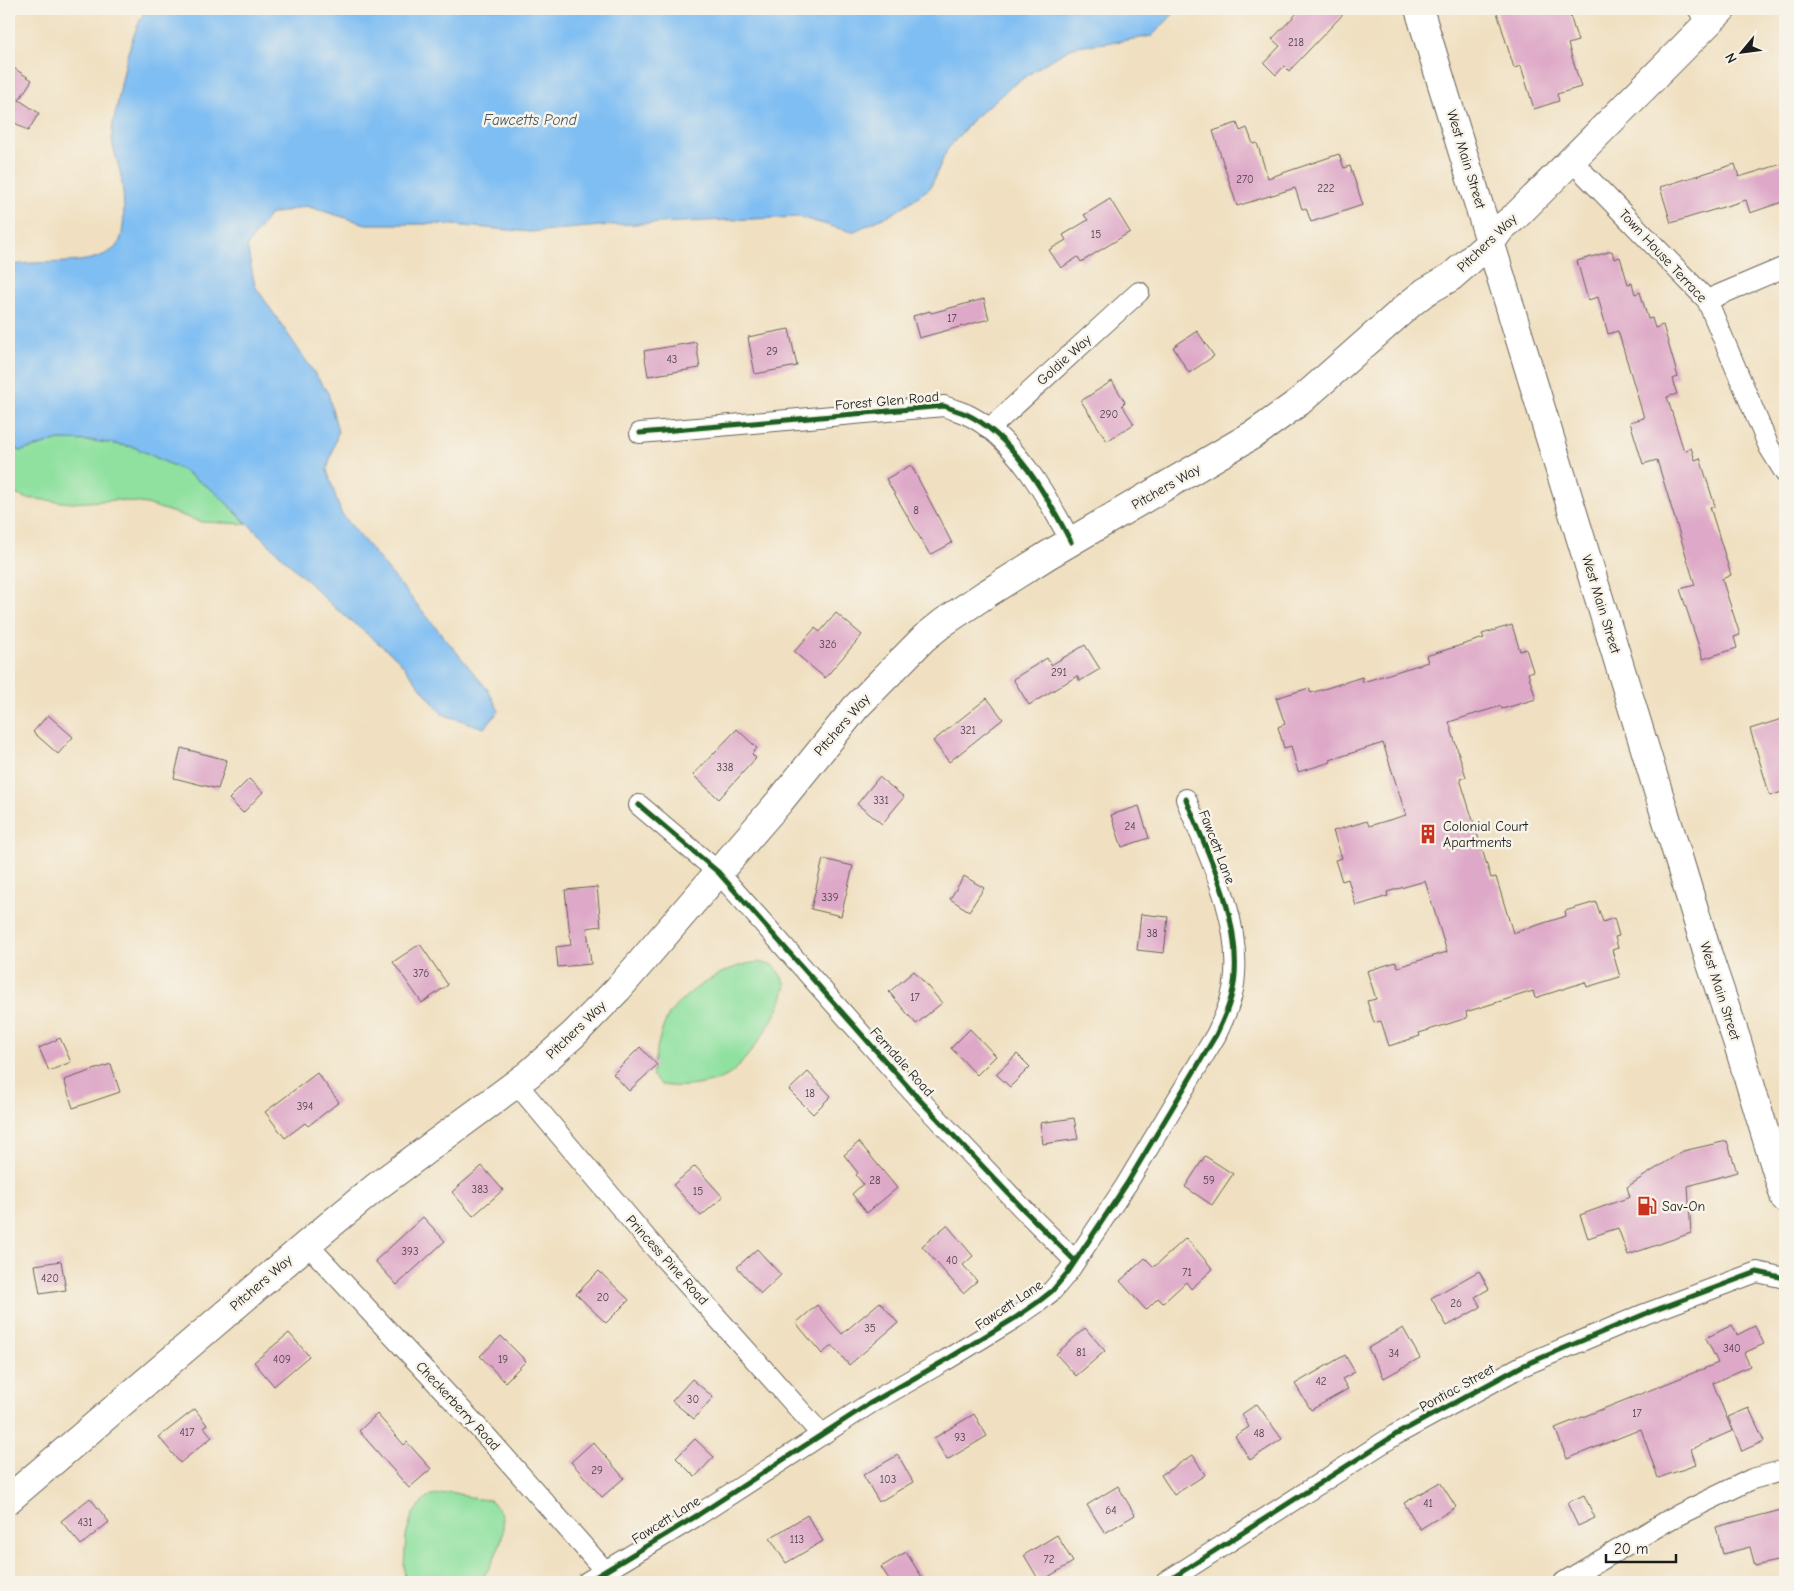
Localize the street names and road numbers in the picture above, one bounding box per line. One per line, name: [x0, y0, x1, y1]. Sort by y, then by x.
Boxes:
street label: West Main Street: [1443, 108, 1489, 211]
street label: Town House Terrace: [1615, 206, 1711, 306]
street label: Pitchers Way: [1454, 210, 1521, 276]
street label: Goldie Way: [1033, 331, 1095, 389]
street label: Forest Glen Road: [834, 388, 940, 414]
street label: Pitchers Way: [1129, 460, 1204, 514]
street label: West Main Street: [1578, 553, 1624, 656]
street label: Pitchers Way: [810, 690, 874, 759]
street label: Fawcett Lane: [1195, 808, 1239, 886]
street label: West Main Street: [1696, 940, 1744, 1043]
street label: Pitchers Way: [543, 997, 610, 1063]
street label: Ferndale Road: [866, 1024, 938, 1100]
street label: Princess Pine Road: [622, 1212, 712, 1308]
street label: Pitchers Way: [227, 1251, 296, 1315]
street label: Fawcett Lane: [972, 1276, 1046, 1334]
street label: Checkerberry Road: [412, 1358, 504, 1454]
street label: Pontiac Street: [1416, 1360, 1498, 1416]
street label: Fawcett Lane: [629, 1492, 703, 1548]

